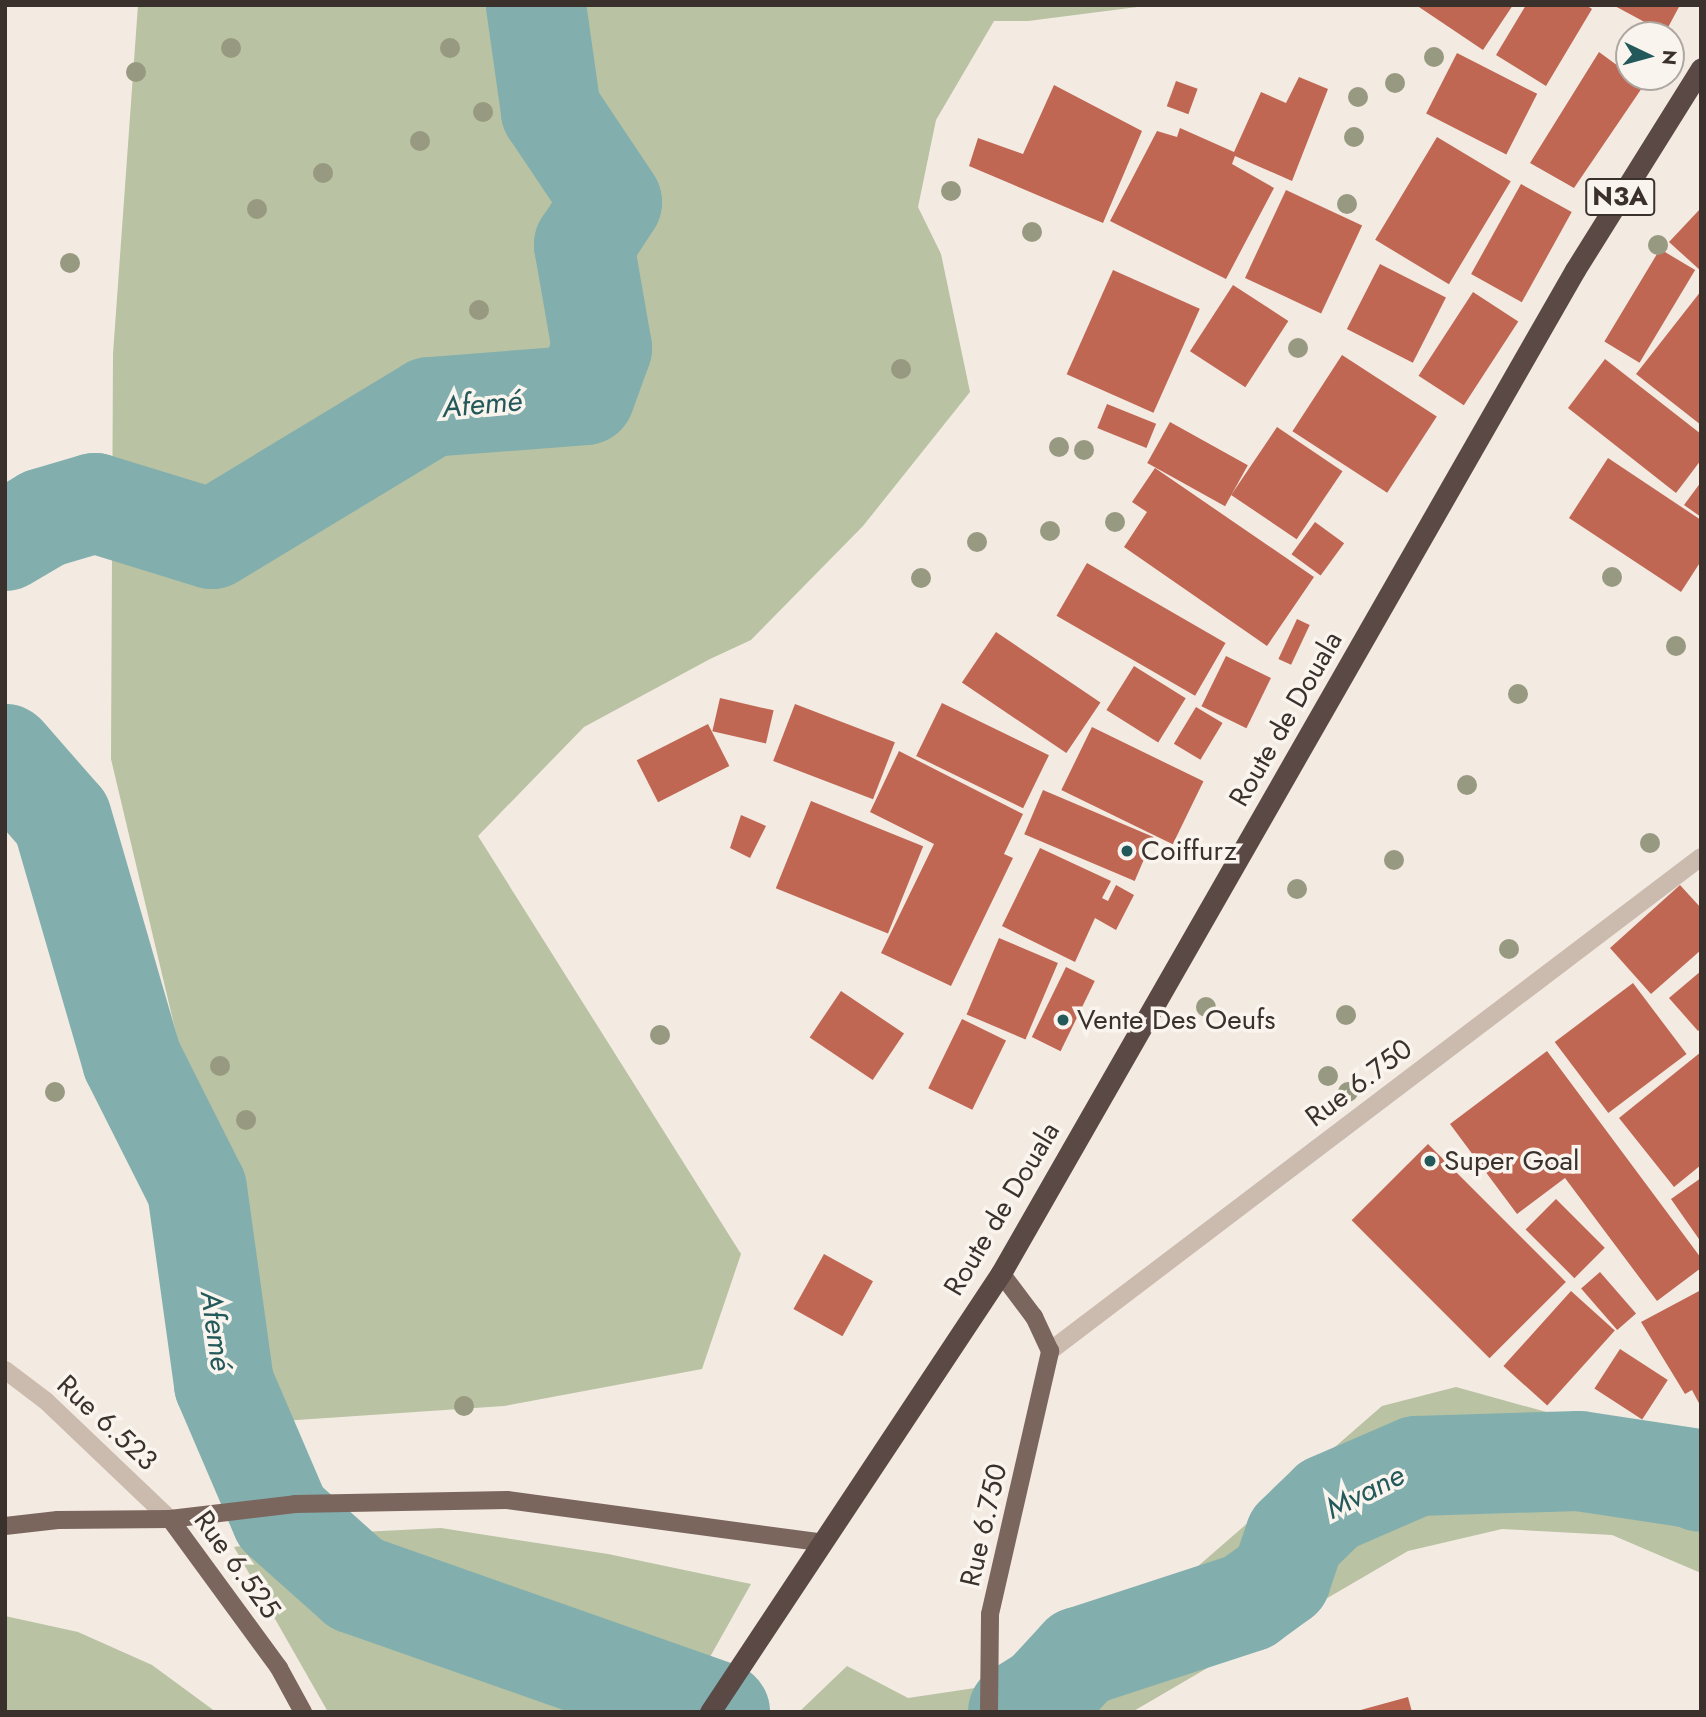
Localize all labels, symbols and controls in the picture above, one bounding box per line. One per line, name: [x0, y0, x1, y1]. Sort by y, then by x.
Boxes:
north arrow: [1615, 21, 1685, 91]
text: N: [1655, 49, 1684, 66]
road number: N3A: [1585, 174, 1655, 220]
water label: Afemé: [440, 383, 524, 425]
street label: Route de Douala: [1222, 626, 1350, 812]
place label: Coiffurz: [1141, 834, 1237, 868]
marker: Coiffurz: [1119, 843, 1135, 859]
place label: Vente Des Oeufs: [1077, 1003, 1276, 1037]
marker: Vente Des Oeufs: [1055, 1012, 1071, 1028]
street label: Rue 6.750: [1299, 1032, 1419, 1134]
street label: Route de Douala: [937, 1116, 1067, 1302]
place label: Super Goal: [1444, 1144, 1579, 1178]
marker: Super Goal: [1422, 1153, 1438, 1169]
water label: Afemé: [193, 1289, 239, 1373]
street label: Rue 6.523: [50, 1368, 164, 1478]
water label: Mvane: [1320, 1457, 1410, 1527]
street label: Rue 6.750: [954, 1460, 1014, 1590]
street label: Rue 6.525: [187, 1504, 287, 1626]

